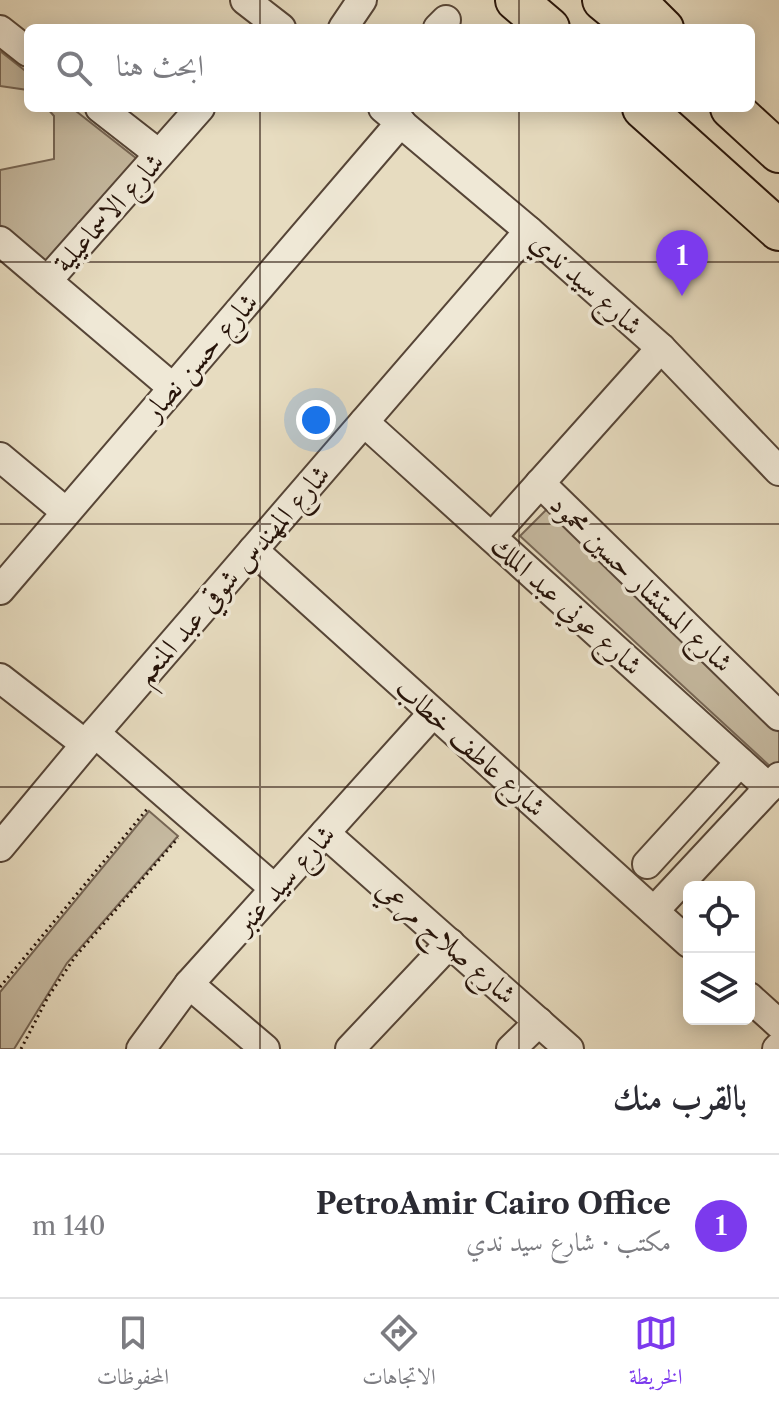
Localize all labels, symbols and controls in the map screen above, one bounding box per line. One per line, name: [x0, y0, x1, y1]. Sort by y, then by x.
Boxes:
search box: [24, 24, 755, 112]
icon: search: [52, 46, 96, 90]
text: ابحث هنا: [116, 47, 204, 84]
street label: شارع الاسماعيلية: [45, 145, 176, 284]
street label: شارع سيد ندي: [519, 224, 650, 347]
pin: 1: [656, 230, 708, 296]
street label: شارع حسن نصار: [133, 285, 270, 434]
your location: [296, 400, 336, 440]
street label: شارع المهندس شوقي عبد المنعم: [127, 457, 344, 697]
street label: شارع المستشار حسين محمود: [538, 487, 741, 684]
street label: شارع عوني عبد الملك: [479, 528, 650, 687]
street label: شارع عاطف خطاب: [384, 670, 553, 829]
street label: شارع سيد عنبر: [224, 817, 347, 947]
street label: شارع صلاح مرعي: [364, 871, 524, 1018]
map controls: [683, 881, 755, 1025]
button: locate: [683, 881, 755, 953]
button: layers: [683, 953, 755, 1025]
text: بالقرب منك: [613, 1076, 747, 1118]
text: PetroAmir Cairo Office: [316, 1185, 671, 1222]
text: 140 m: [32, 1210, 106, 1242]
text: 1: [715, 1210, 727, 1242]
text: مكتب · شارع سيد ندي: [466, 1226, 671, 1258]
tab: المحفوظات: [97, 1311, 169, 1398]
tab: الاتجاهات: [362, 1311, 436, 1398]
tab: الخريطة: [629, 1311, 682, 1398]

